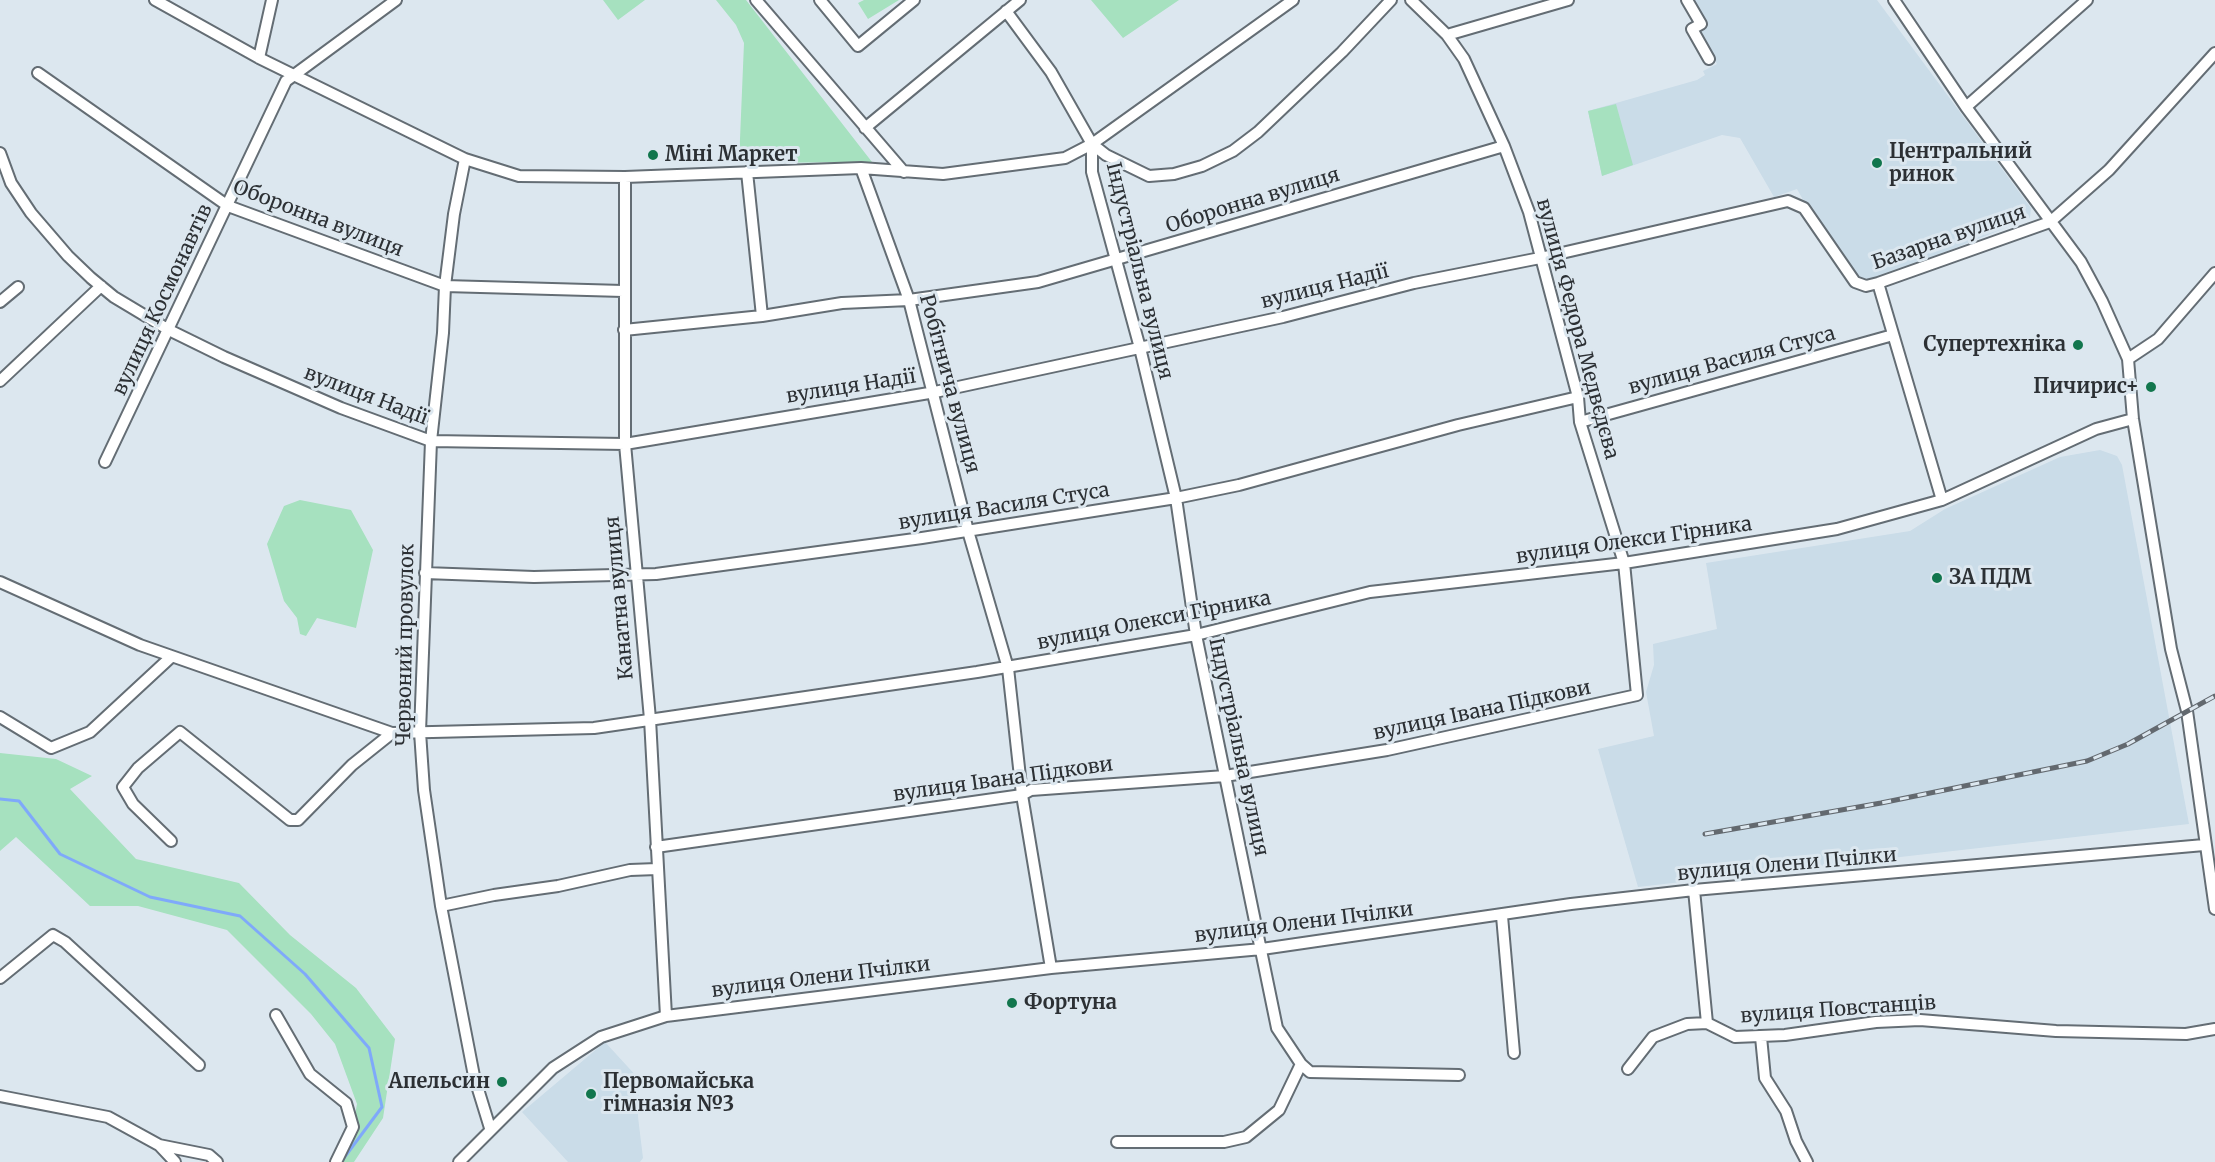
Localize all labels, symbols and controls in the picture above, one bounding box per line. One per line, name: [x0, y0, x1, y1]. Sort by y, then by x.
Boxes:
place label: Центральний ринок: [1889, 140, 2032, 187]
place label: Міні Маркет: [665, 143, 798, 167]
marker: Міні Маркет: [646, 148, 660, 162]
marker: Центральний ринок: [1870, 156, 1884, 170]
street label: Індустріальна вулиця: [1100, 160, 1178, 382]
street label: Оборонна вулиця: [1163, 163, 1343, 239]
street label: Оборонна вулиця: [229, 175, 407, 263]
street label: вулиця Федора Медвєдєва: [1531, 196, 1623, 462]
street label: Базарна вулиця: [1869, 200, 2029, 276]
street label: вулиця Космонавтів: [108, 201, 218, 399]
street label: вулиця Надії: [1259, 260, 1391, 314]
street label: Робітнича вулиця: [914, 292, 984, 476]
street label: вулиця Василя Стуса: [1626, 322, 1838, 400]
place label: Супертехніка: [1924, 333, 2066, 357]
marker: Супертехніка: [2071, 338, 2085, 352]
street label: вулиця Надії: [301, 361, 431, 431]
street label: вулиця Надії: [784, 365, 918, 409]
place label: Пичирис+: [2033, 375, 2139, 399]
marker: Пичирис+: [2144, 380, 2158, 394]
street label: вулиця Василя Стуса: [897, 478, 1111, 536]
street label: вулиця Олекси Гірника: [1515, 513, 1753, 569]
street label: Канатна вулиця: [601, 515, 639, 681]
street label: Червоний провулок: [392, 544, 420, 746]
place label: ЗА ПДМ: [1949, 566, 2032, 590]
marker: ЗА ПДМ: [1930, 571, 1944, 585]
street label: вулиця Олекси Гірника: [1035, 587, 1273, 655]
street label: Індустріальна вулиця: [1203, 635, 1273, 859]
street label: вулиця Івана Підкови: [1371, 676, 1593, 746]
street label: вулиця Івана Підкови: [891, 753, 1115, 807]
street label: вулиця Олени Пчілки: [1676, 843, 1898, 887]
street label: вулиця Олени Пчілки: [1193, 898, 1415, 948]
street label: вулиця Олени Пчілки: [710, 953, 932, 1003]
place label: Фортуна: [1024, 991, 1117, 1015]
street label: вулиця Повстанців: [1739, 991, 1937, 1029]
marker: Фортуна: [1005, 996, 1019, 1010]
place label: Апельсин: [389, 1070, 490, 1094]
place label: Первомайська гімназія №3: [603, 1070, 754, 1117]
marker: Апельсин: [495, 1075, 509, 1089]
marker: Первомайська гімназія №3: [584, 1087, 598, 1101]

